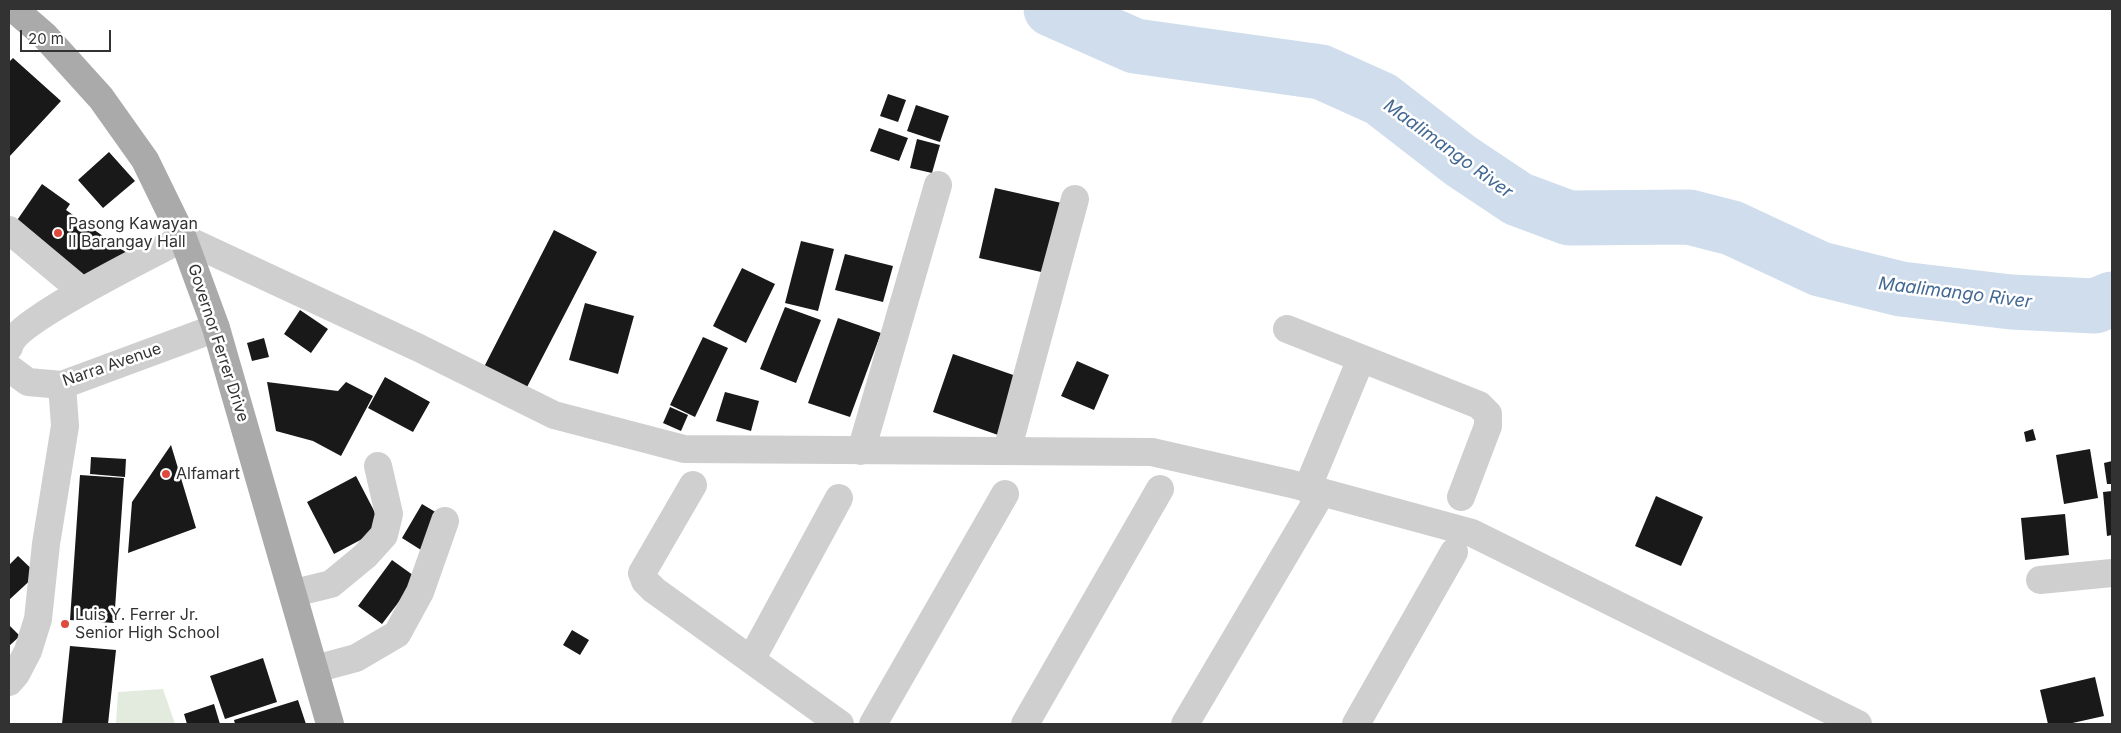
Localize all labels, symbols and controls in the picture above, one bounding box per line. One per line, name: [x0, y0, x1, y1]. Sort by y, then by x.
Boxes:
scale bar: [22, 20, 114, 52]
text: 20 m: [28, 29, 64, 48]
water label: Maalimango River: [1379, 95, 1517, 203]
place label: Pasong Kawayan II Barangay Hall: [68, 214, 198, 252]
marker: Pasong Kawayan II Barangay Hall: [52, 227, 64, 239]
street label: Governor Ferrer Drive: [183, 262, 253, 424]
water label: Maalimango River: [1877, 273, 2033, 313]
street label: Narra Avenue: [60, 339, 164, 391]
place label: Alfamart: [176, 464, 240, 484]
marker: Alfamart: [160, 468, 172, 480]
place label: Luis Y. Ferrer Jr. Senior High School: [75, 605, 220, 643]
marker: Luis Y. Ferrer Jr. Senior High School: [59, 618, 71, 630]

